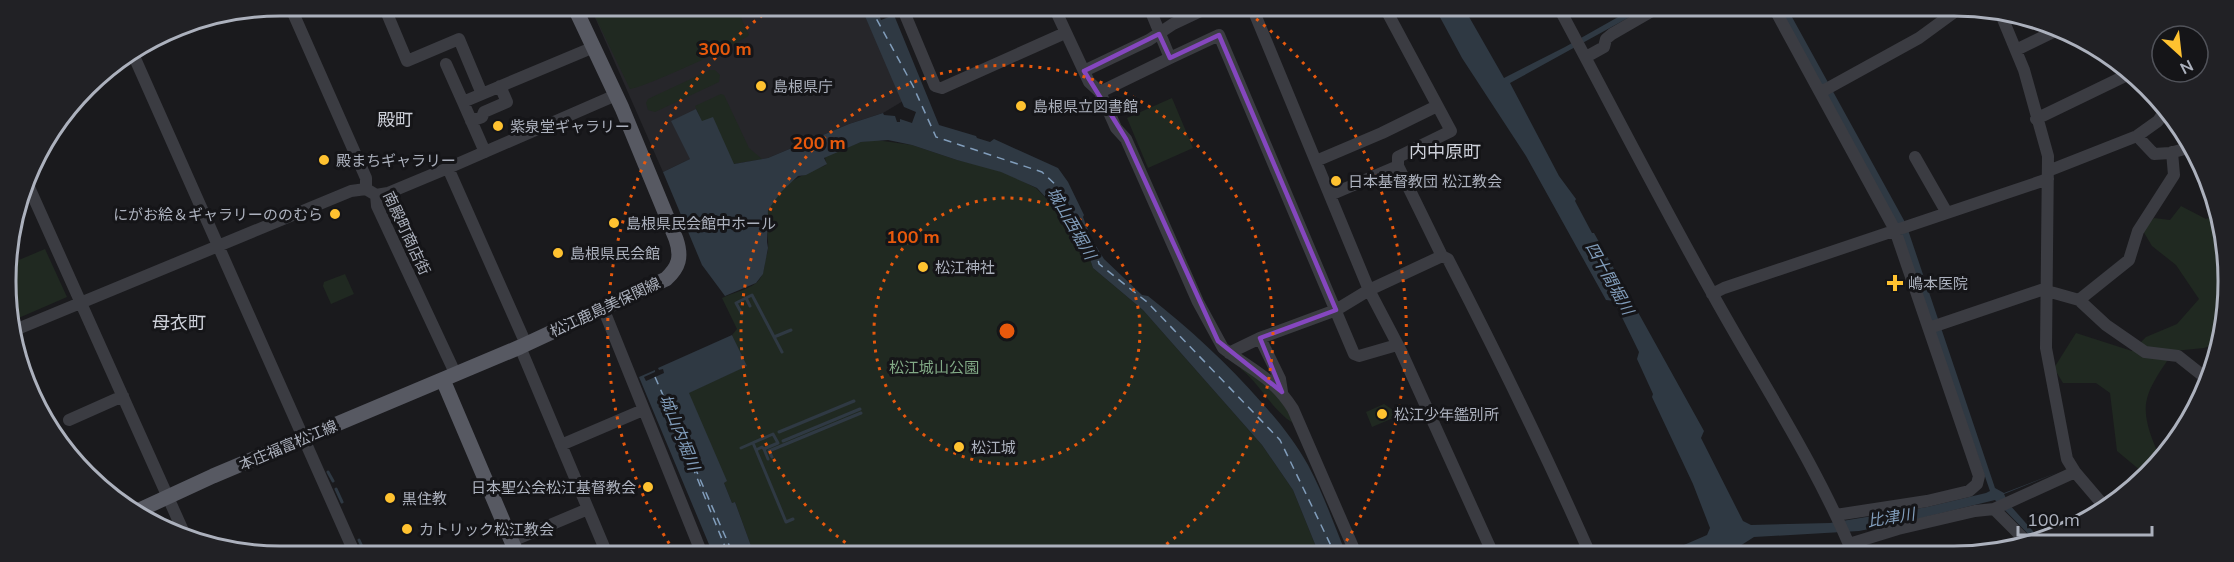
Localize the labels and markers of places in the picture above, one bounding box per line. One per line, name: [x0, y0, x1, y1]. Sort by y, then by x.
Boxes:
place label: 島根県庁: [773, 77, 833, 96]
marker: 島根県庁: [754, 79, 768, 93]
place label: 島根県立図書館: [1033, 97, 1138, 116]
marker: 島根県立図書館: [1014, 99, 1028, 113]
place label: 紫泉堂ギャラリー: [510, 117, 630, 136]
marker: 紫泉堂ギャラリー: [491, 119, 505, 133]
place label: 殿まちギャラリー: [336, 151, 456, 170]
marker: 殿まちギャラリー: [317, 153, 331, 167]
place label: 日本基督教団 松江教会: [1348, 172, 1502, 191]
marker: 日本基督教団 松江教会: [1329, 174, 1343, 188]
place label: にがお絵＆ギャラリーののむら: [113, 205, 323, 224]
marker: にがお絵＆ギャラリーののむら: [328, 207, 342, 221]
place label: 島根県民会館中ホール: [626, 214, 776, 233]
marker: 島根県民会館中ホール: [607, 216, 621, 230]
place label: 島根県民会館: [570, 244, 660, 263]
marker: 島根県民会館: [551, 246, 565, 260]
place label: 松江神社: [935, 258, 995, 277]
marker: 松江神社: [916, 260, 930, 274]
marker: 嶋本医院: [1886, 274, 1904, 292]
place label: 嶋本医院: [1908, 274, 1968, 293]
centre of rings: [997, 321, 1017, 341]
place label: 松江少年鑑別所: [1394, 405, 1499, 424]
marker: 松江少年鑑別所: [1375, 407, 1389, 421]
place label: 松江城: [971, 438, 1016, 457]
marker: 松江城: [952, 440, 966, 454]
place label: 日本聖公会松江基督教会: [471, 478, 636, 497]
marker: 日本聖公会松江基督教会: [641, 480, 655, 494]
place label: 黒住教: [402, 489, 447, 508]
marker: 黒住教: [383, 491, 397, 505]
place label: カトリック松江教会: [419, 520, 554, 539]
marker: カトリック松江教会: [400, 522, 414, 536]

